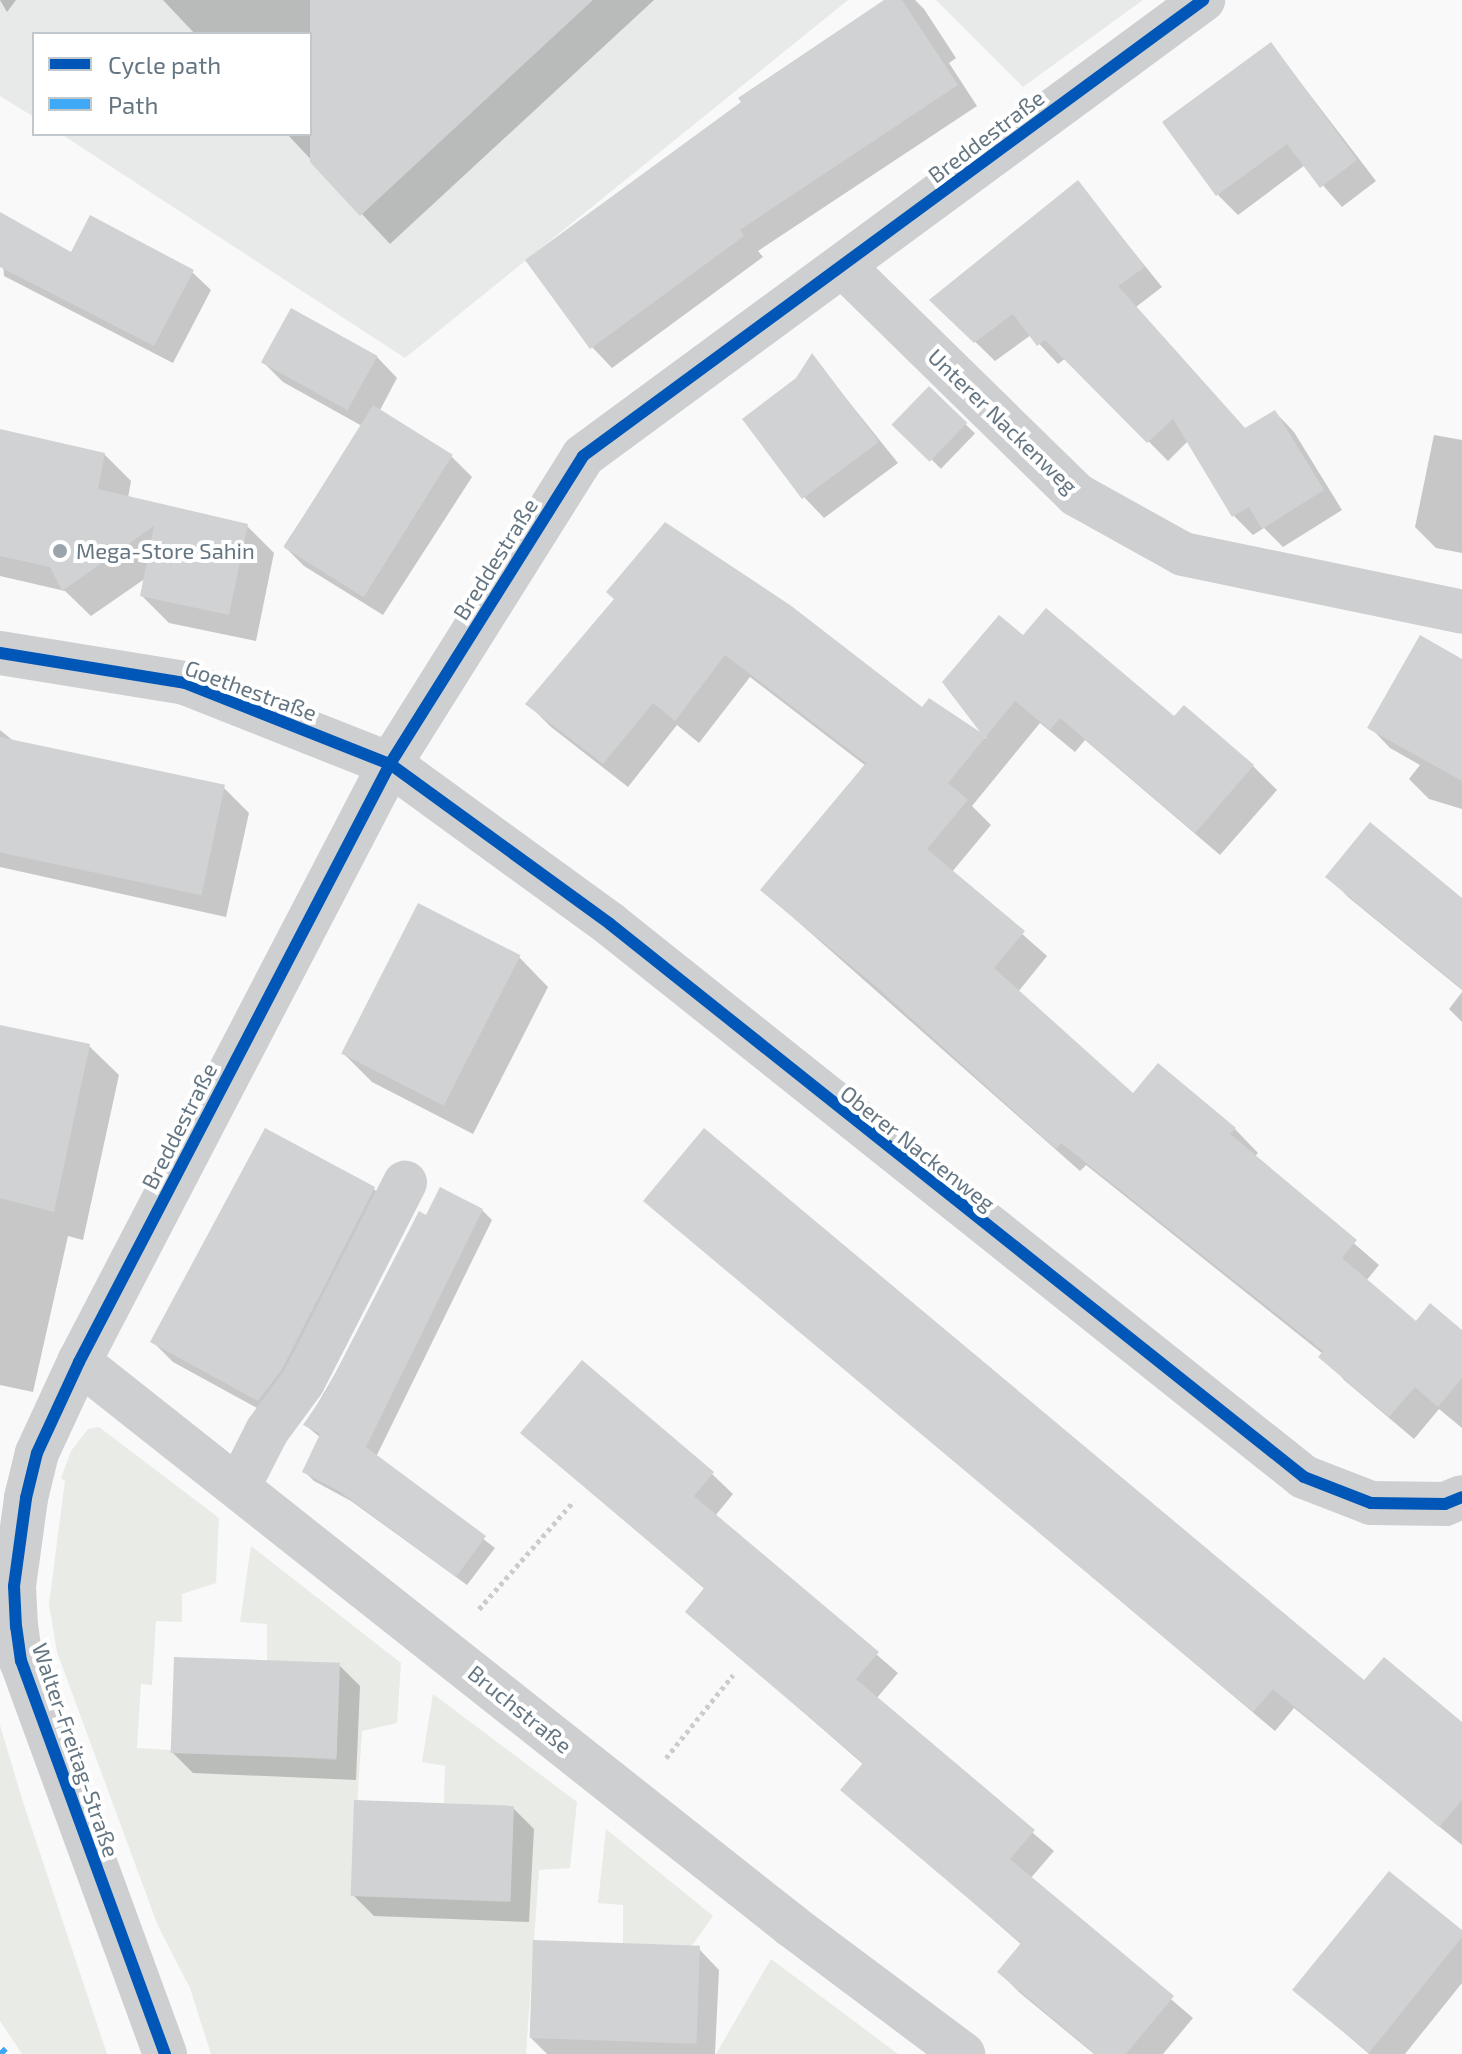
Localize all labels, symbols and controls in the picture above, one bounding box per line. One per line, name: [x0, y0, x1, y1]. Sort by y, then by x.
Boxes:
legend: [32, 32, 312, 136]
text: Cycle path: [108, 50, 221, 79]
street label: Breddestraße: [923, 84, 1049, 188]
text: Path: [108, 90, 158, 119]
street label: Unterer Nackenweg: [923, 343, 1083, 499]
street label: Breddestraße: [447, 493, 543, 625]
place label: Mega-Store Sahin: [76, 538, 255, 564]
marker: Mega-Store Sahin: [51, 542, 69, 560]
street label: Goethestraße: [182, 654, 320, 726]
street label: Breddestraße: [136, 1058, 222, 1194]
street label: Oberer Nackenweg: [835, 1079, 1001, 1217]
street label: Walter-Freitag-Straße: [27, 1639, 125, 1861]
street label: Bruchstraße: [463, 1659, 577, 1759]

